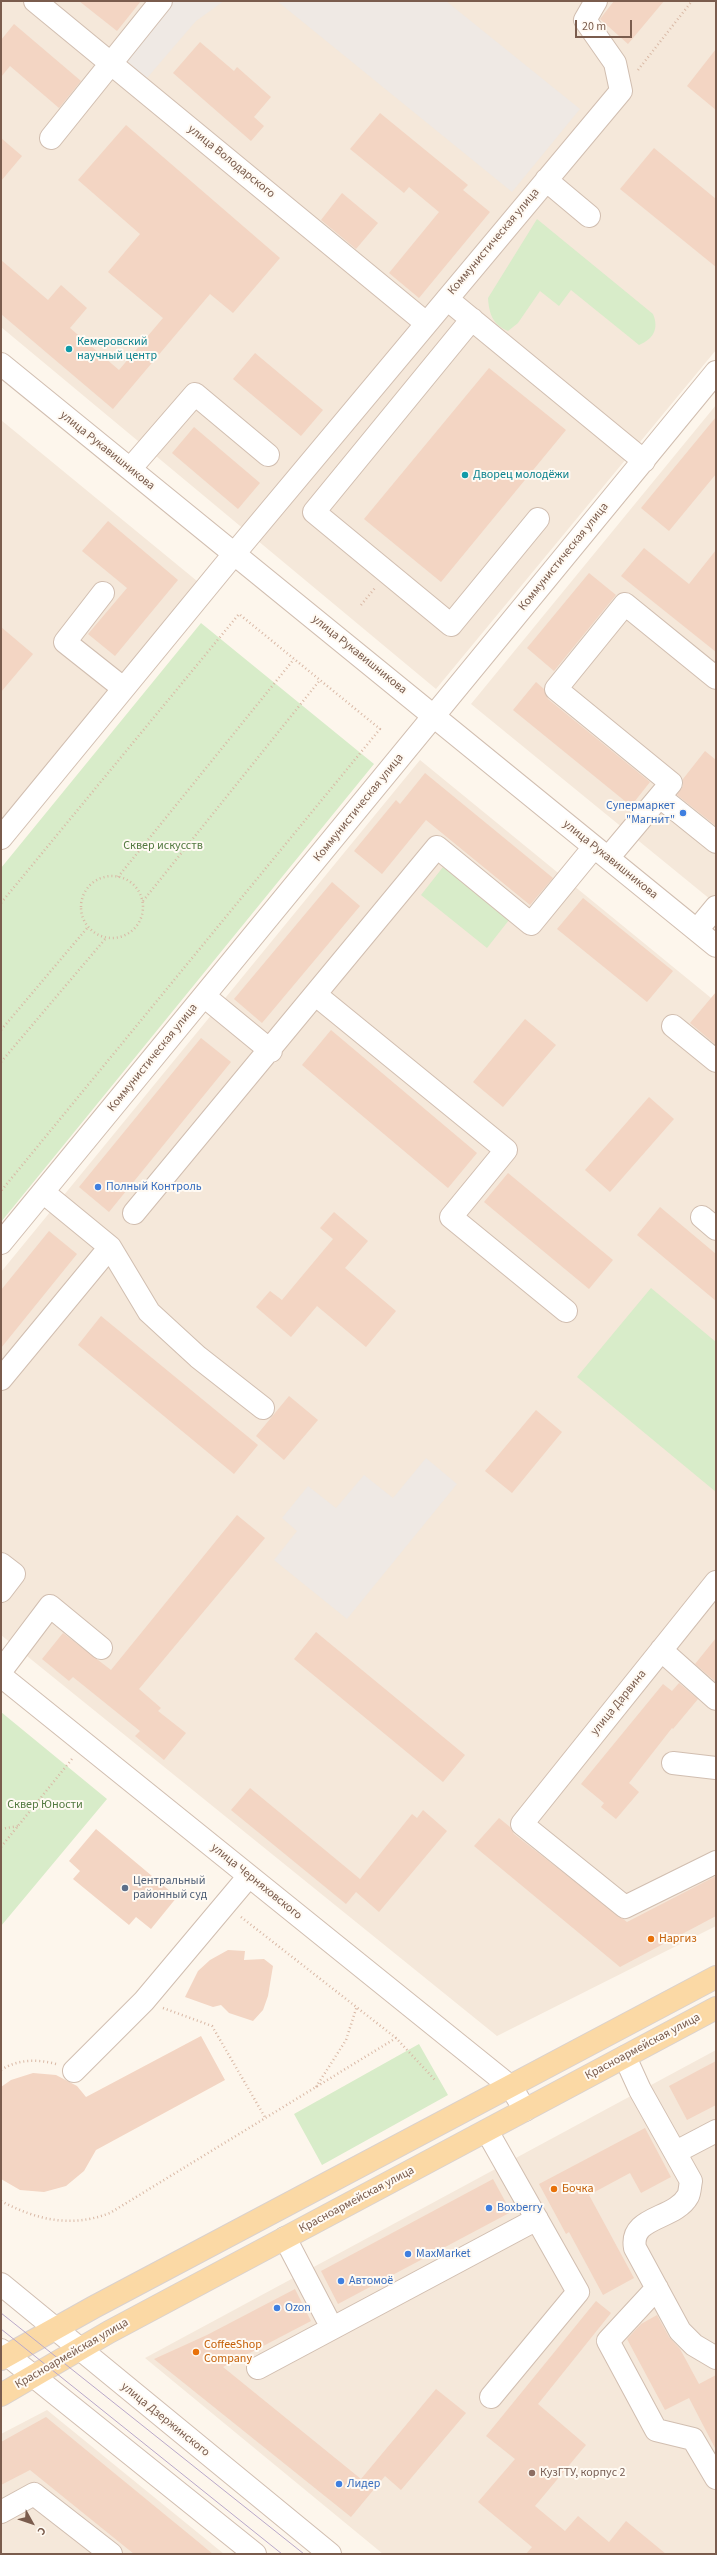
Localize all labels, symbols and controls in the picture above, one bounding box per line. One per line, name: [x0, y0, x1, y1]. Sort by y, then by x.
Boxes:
scale bar: [577, 12, 634, 38]
text: 20 m: [582, 18, 606, 35]
street label: улица Володарского: [184, 122, 278, 202]
street label: Коммунистическая улица: [445, 186, 543, 298]
place label: Кемеровский научный центр: [77, 335, 157, 363]
marker: Кемеровский научный центр: [64, 344, 74, 354]
street label: улица Рукавишникова: [57, 408, 157, 494]
place label: Дворец молодёжи: [473, 468, 569, 482]
marker: Дворец молодёжи: [460, 470, 470, 480]
street label: Коммунистическая улица: [516, 500, 612, 614]
street label: улица Рукавишникова: [309, 612, 409, 698]
street label: Коммунистическая улица: [311, 751, 407, 865]
place label: Супермаркет "Магнит": [606, 799, 675, 827]
marker: Супермаркет "Магнит": [678, 808, 688, 818]
street label: улица Рукавишникова: [560, 817, 660, 903]
park label: Сквер искусств: [123, 839, 203, 853]
street label: Коммунистическая улица: [105, 1001, 201, 1115]
place label: Полный Контроль: [106, 1180, 202, 1194]
marker: Полный Контроль: [93, 1182, 103, 1192]
street label: улица Дарвина: [588, 1667, 650, 1739]
park label: Сквер Юности: [7, 1798, 83, 1812]
street label: улица Черняховского: [208, 1841, 304, 1923]
place label: Центральный районный суд: [133, 1874, 207, 1902]
marker: Центральный районный суд: [120, 1883, 130, 1893]
place label: Наргиз: [659, 1932, 697, 1946]
marker: Наргиз: [646, 1934, 656, 1944]
street label: Красноармейская улица: [583, 2010, 703, 2084]
street label: Красноармейская улица: [297, 2163, 417, 2237]
place label: Бочка: [562, 2182, 593, 2196]
marker: Бочка: [549, 2184, 559, 2194]
place label: Boxberry: [497, 2201, 543, 2215]
marker: Boxberry: [484, 2203, 494, 2213]
place label: MaxMarket: [416, 2247, 471, 2261]
marker: MaxMarket: [403, 2249, 413, 2259]
place label: Автомоё: [349, 2274, 393, 2288]
marker: Автомоё: [336, 2276, 346, 2286]
place label: Ozon: [285, 2301, 311, 2315]
marker: Ozon: [272, 2303, 282, 2313]
street label: Красноармейская улица: [13, 2316, 131, 2392]
place label: CoffeeShop Company: [204, 2338, 262, 2366]
marker: CoffeeShop Company: [191, 2347, 201, 2357]
street label: улица Дзержинского: [118, 2380, 212, 2460]
place label: КузГТУ, корпус 2: [540, 2466, 625, 2480]
marker: КузГТУ, корпус 2: [527, 2468, 537, 2478]
place label: Лидер: [347, 2477, 380, 2491]
marker: Лидер: [334, 2479, 344, 2489]
north arrow: [12, 2503, 52, 2543]
text: С: [34, 2524, 49, 2538]

